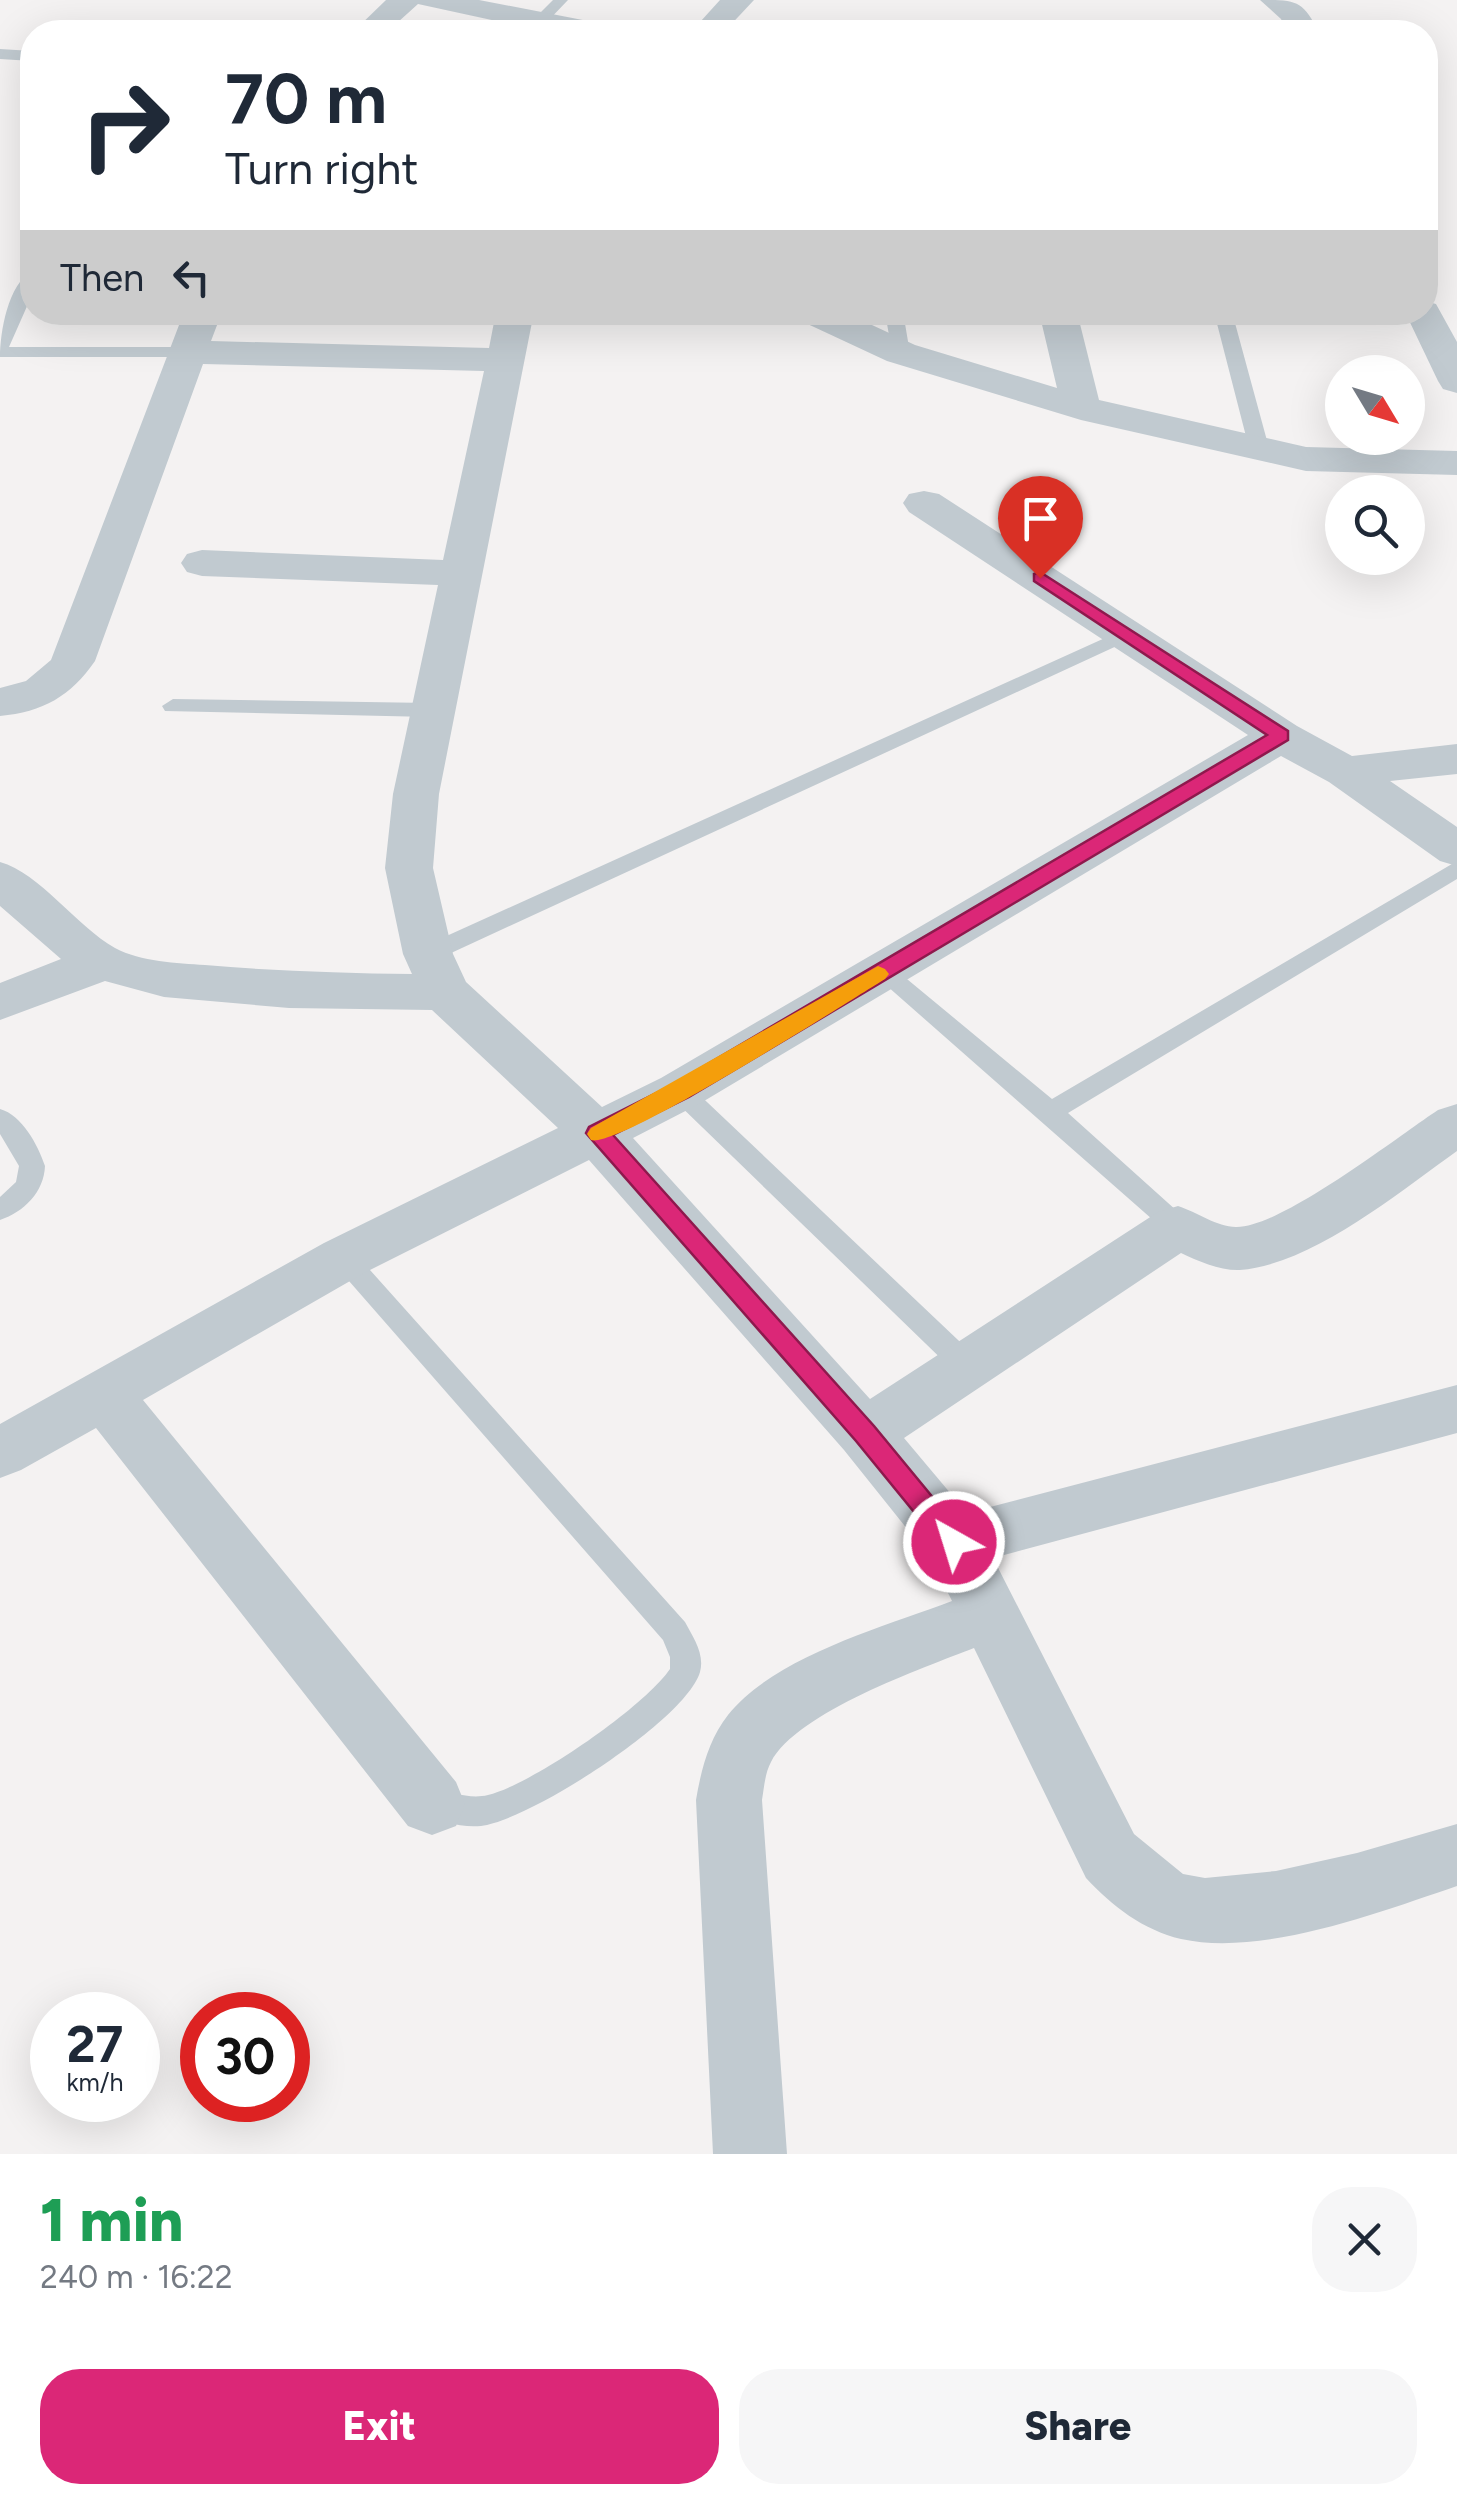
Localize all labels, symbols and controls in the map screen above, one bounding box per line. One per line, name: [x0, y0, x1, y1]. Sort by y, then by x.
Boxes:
text: 70 m: [225, 56, 387, 141]
icon: right: [60, 60, 190, 190]
text: Turn right: [225, 141, 418, 195]
icon: left: [164, 250, 219, 305]
text: Then: [60, 255, 144, 301]
north arrow: [1325, 355, 1425, 455]
map controls: [1325, 355, 1425, 575]
button: search: [1325, 475, 1425, 575]
pin: [998, 476, 1083, 579]
icon: arrive: [1013, 491, 1068, 546]
position arrow: [902, 1490, 1006, 1594]
speed limit sign: 30: [180, 1992, 310, 2122]
text: 27: [67, 2014, 123, 2075]
text: km/h: [66, 2067, 124, 2097]
text: 1 min: [40, 2184, 183, 2256]
button: close: [1312, 2187, 1417, 2292]
text: 240 m · 16:22: [40, 2258, 233, 2296]
button: Exit: [40, 2369, 719, 2484]
button: Share: [739, 2369, 1417, 2484]

